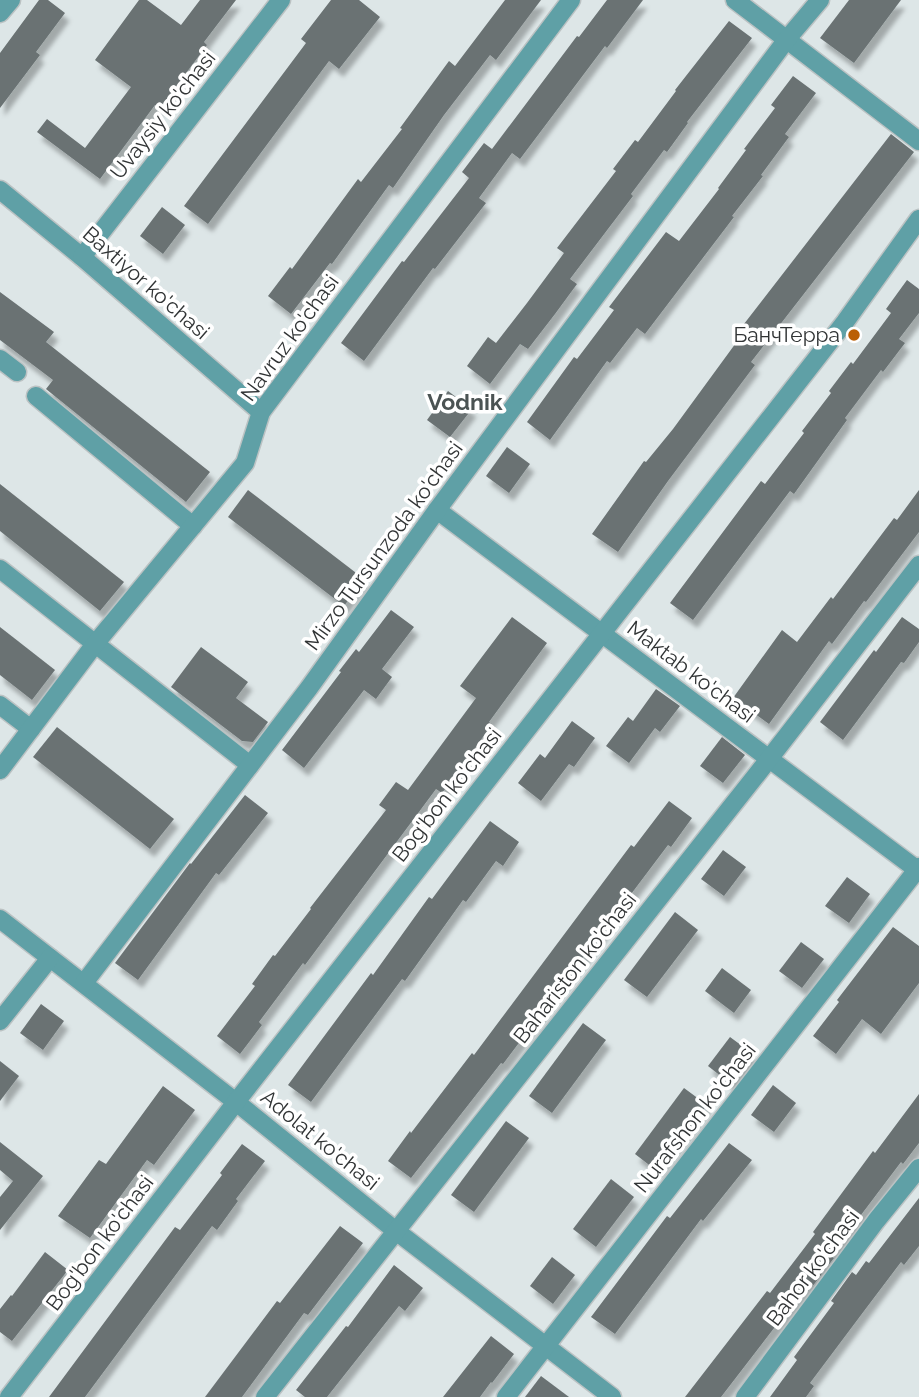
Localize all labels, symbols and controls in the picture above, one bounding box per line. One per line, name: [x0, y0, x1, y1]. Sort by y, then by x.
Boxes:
street label: Uvaysiy ko'chasi: [105, 46, 220, 184]
street label: Baxtiyor ko'chasi: [78, 221, 215, 344]
street label: Navruz ko'chasi: [235, 270, 344, 406]
place label: БанчТерра: [734, 322, 840, 347]
marker: БанчТерра: [846, 327, 862, 343]
district label: Vodnik: [427, 388, 503, 415]
street label: Mirzo Tursunzoda ko'chasi: [299, 436, 468, 655]
street label: Maktab ko'chasi: [622, 615, 760, 728]
street label: Bog'bon ko'chasi: [387, 723, 507, 867]
street label: Bahariston ko'chasi: [508, 887, 641, 1048]
street label: Nurafshon ko'chasi: [628, 1038, 761, 1197]
street label: Adolat ko'chasi: [256, 1084, 385, 1195]
street label: Bog'bon ko'chasi: [41, 1170, 159, 1315]
street label: Bahor ko'chasi: [761, 1205, 864, 1331]

